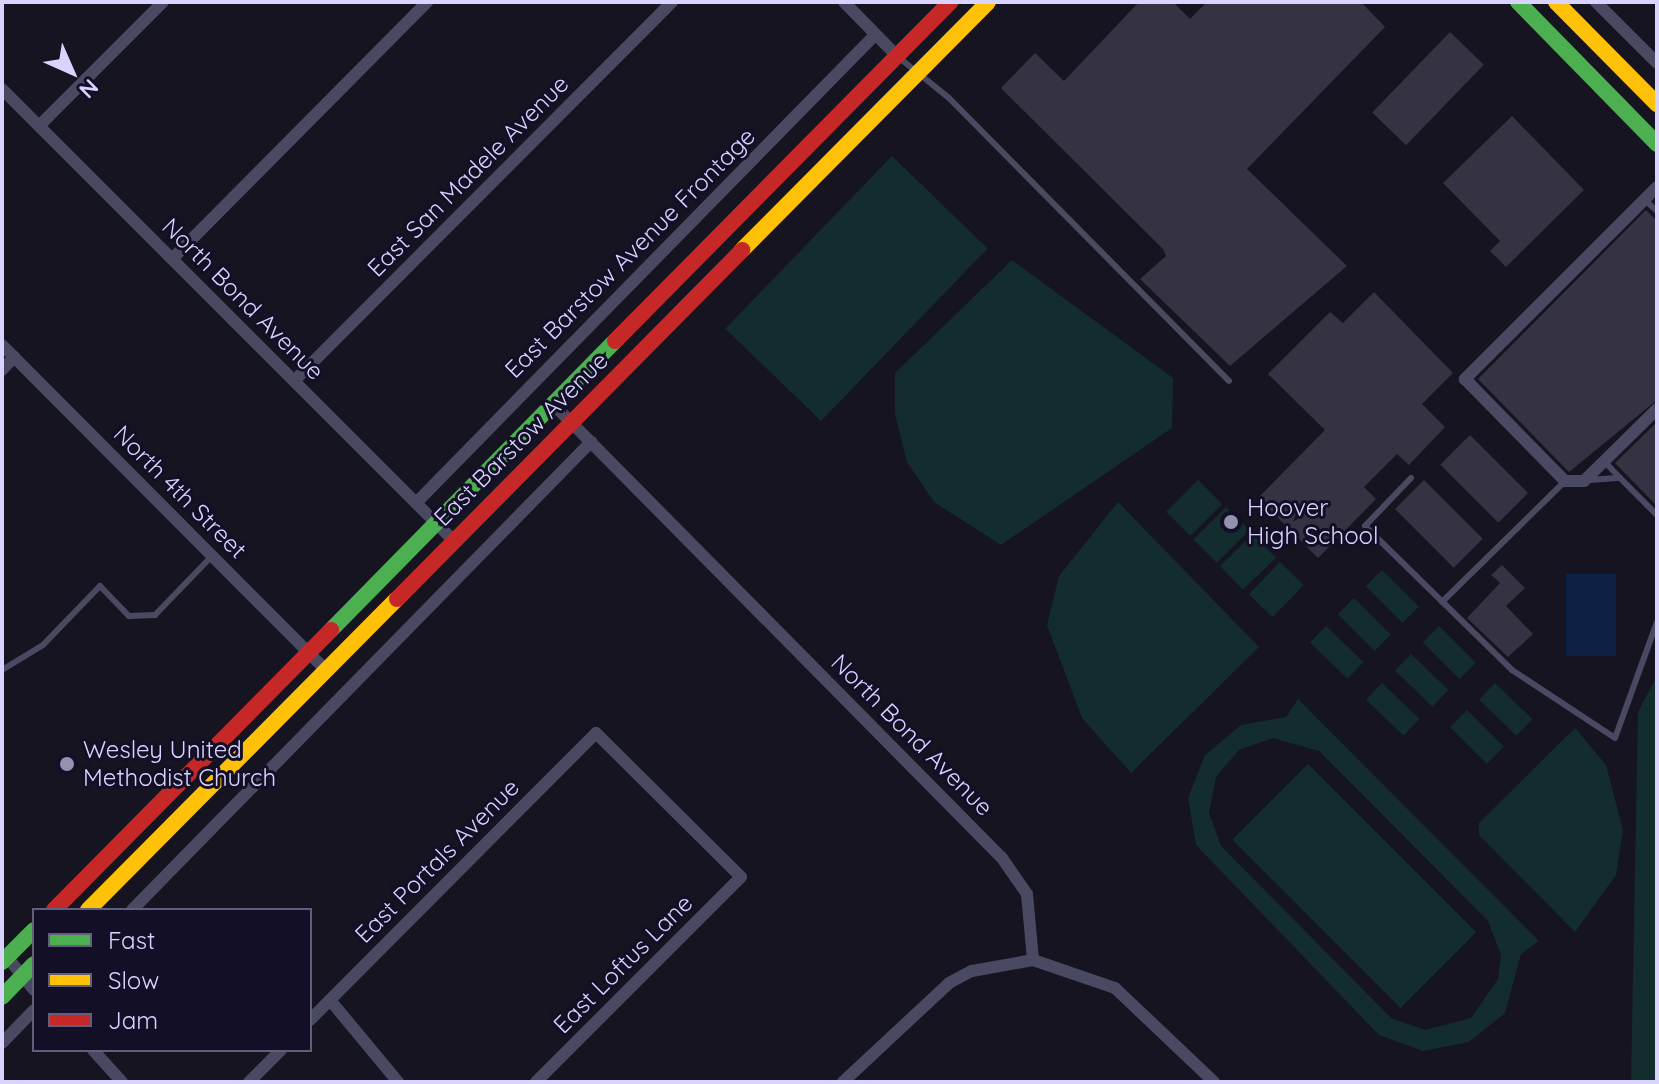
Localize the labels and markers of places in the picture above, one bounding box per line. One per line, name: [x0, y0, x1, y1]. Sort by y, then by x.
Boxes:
place label: Hoover High School: [1247, 494, 1379, 550]
marker: Hoover High School: [1222, 513, 1240, 531]
place label: Wesley United Methodist Church: [83, 736, 276, 792]
marker: Wesley United Methodist Church: [58, 755, 76, 773]

